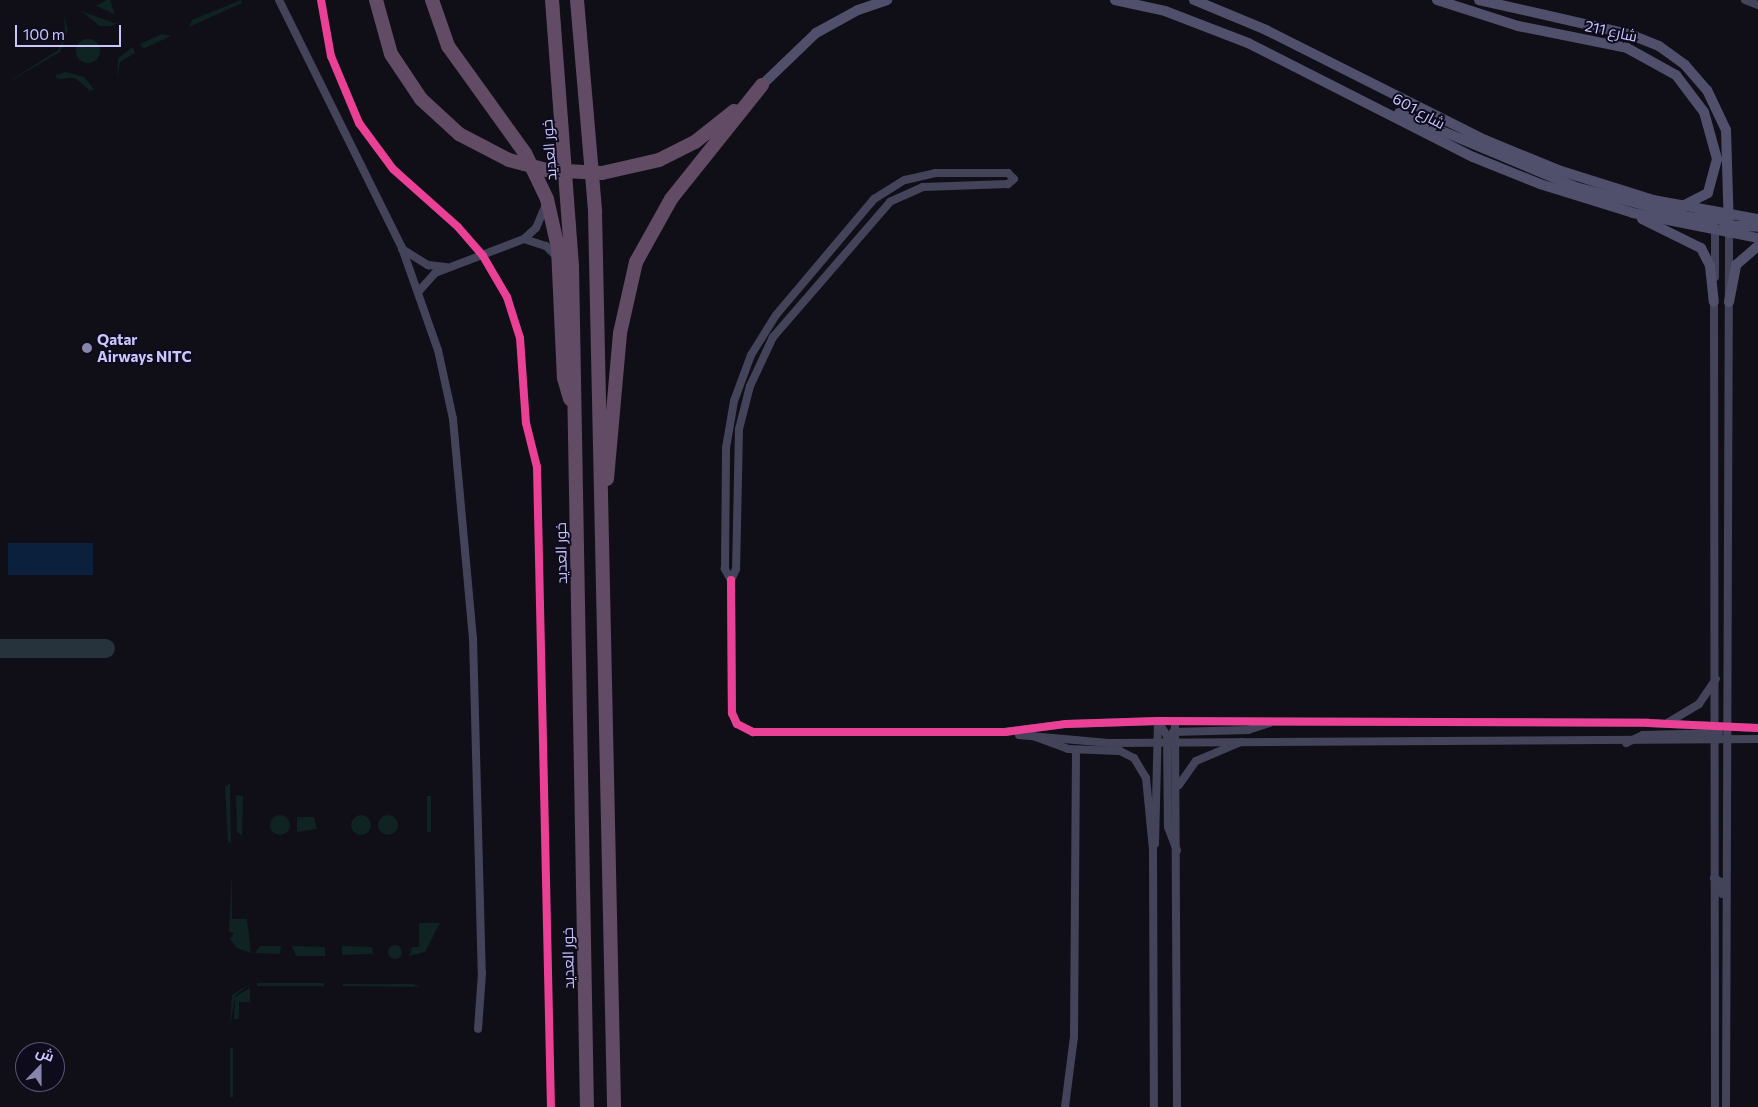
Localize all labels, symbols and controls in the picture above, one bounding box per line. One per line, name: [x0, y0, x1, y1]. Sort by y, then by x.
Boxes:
scale bar: [18, 15, 124, 47]
street label: شارع 211: [1583, 17, 1639, 45]
text: 100 m: [23, 25, 65, 43]
street label: شارع 601: [1390, 89, 1448, 133]
street label: خور العديد: [538, 119, 560, 181]
place label: Qatar Airways NITC: [97, 330, 192, 365]
marker: Qatar Airways NITC: [81, 342, 93, 354]
street label: خور العديد: [551, 522, 571, 584]
street label: خور العديد: [558, 927, 578, 989]
north arrow: [15, 1042, 65, 1092]
text: ش: [34, 1042, 57, 1065]

